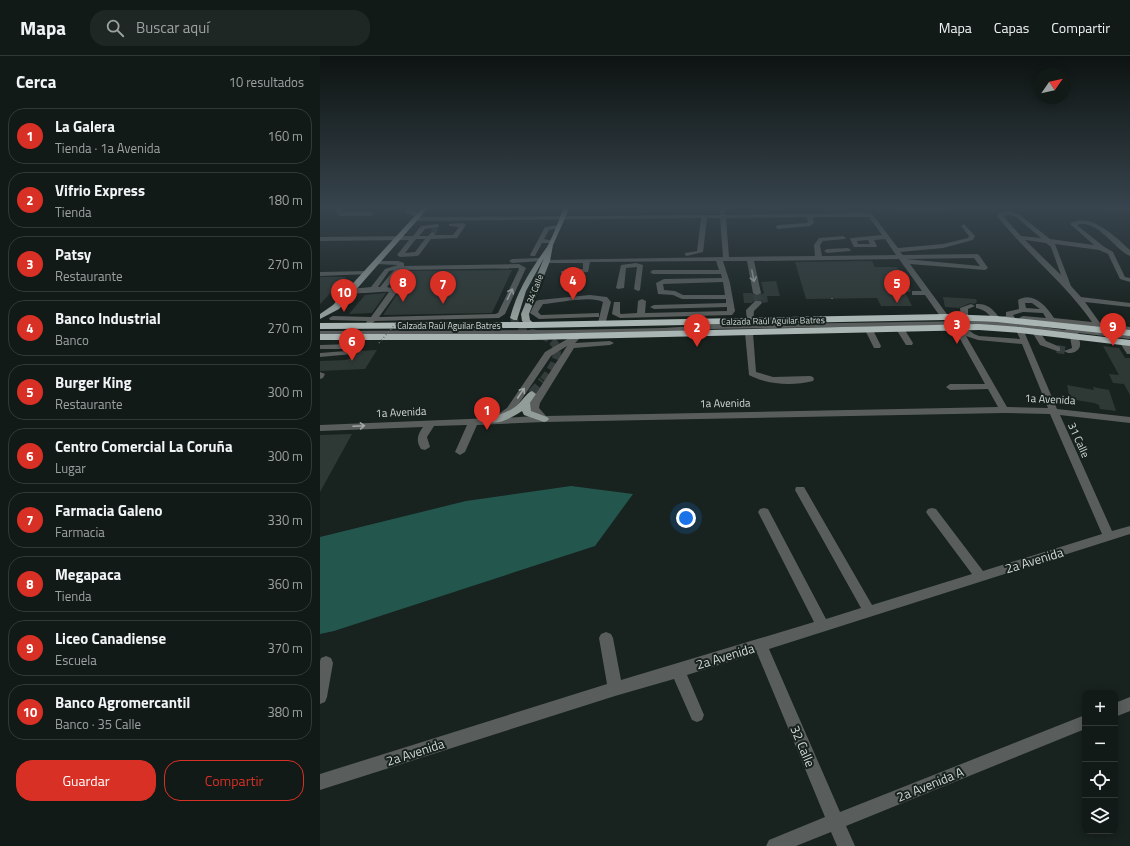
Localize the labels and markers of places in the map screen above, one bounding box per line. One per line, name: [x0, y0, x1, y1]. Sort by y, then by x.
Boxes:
pin: 4: [560, 267, 586, 300]
pin: 8: [390, 269, 416, 302]
pin: 5: [884, 270, 910, 303]
pin: 7: [430, 271, 456, 304]
pin: 10: [331, 279, 357, 312]
pin: 3: [944, 311, 970, 344]
pin: 9: [1100, 313, 1126, 346]
pin: 2: [684, 314, 710, 347]
pin: 6: [339, 328, 365, 361]
pin: 1: [474, 397, 500, 430]

